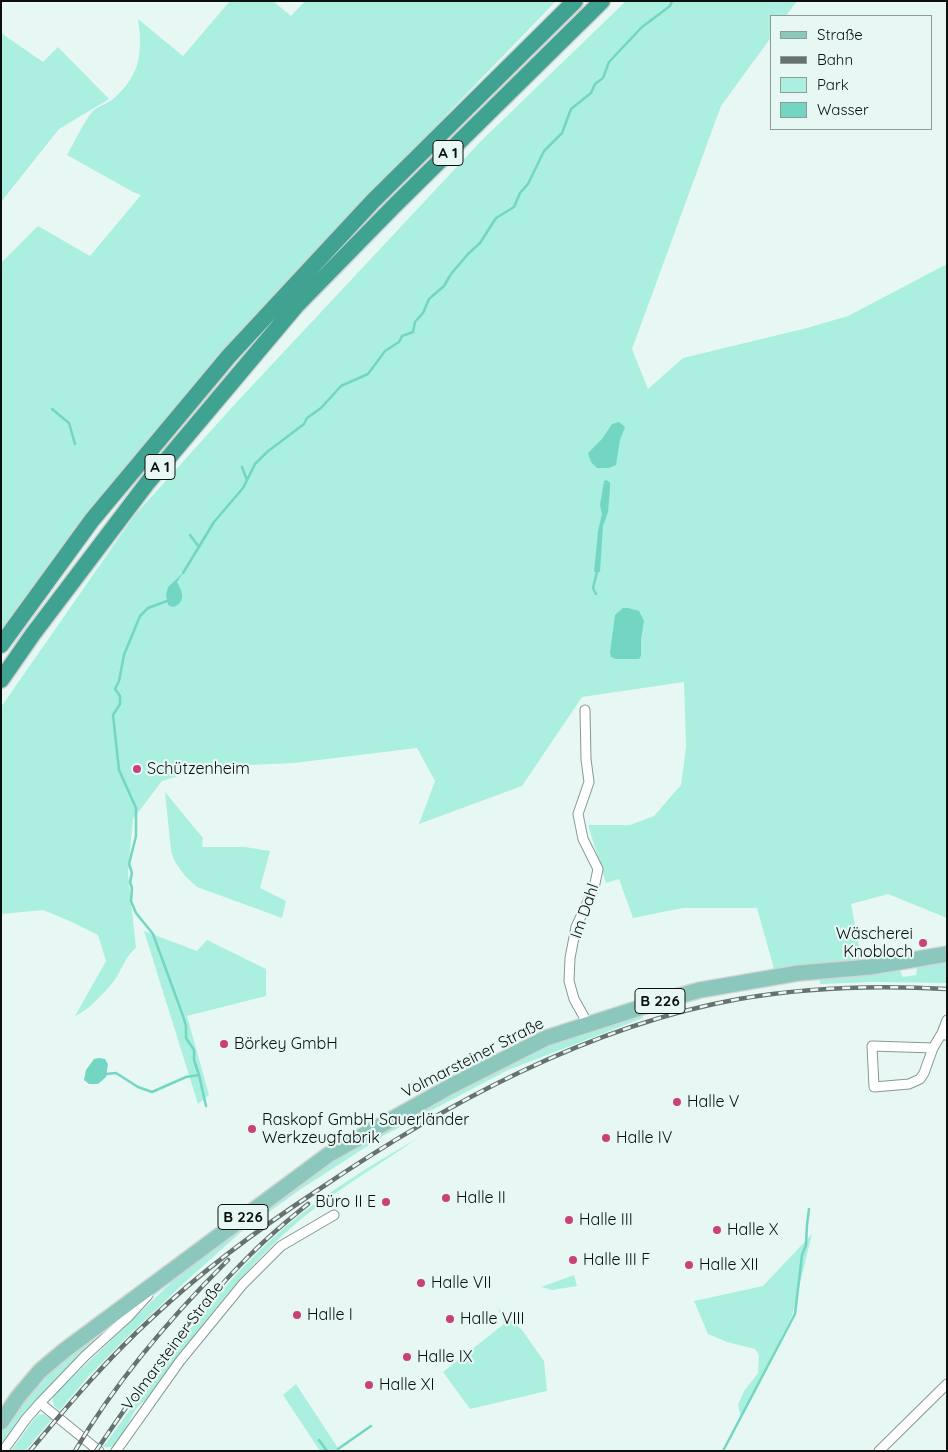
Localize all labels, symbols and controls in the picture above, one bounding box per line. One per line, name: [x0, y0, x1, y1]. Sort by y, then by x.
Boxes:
legend: [770, 15, 933, 130]
text: Straße: [817, 25, 863, 44]
text: Bahn: [817, 50, 853, 69]
text: Park: [817, 75, 849, 94]
text: Wasser: [817, 100, 869, 119]
road number: A 1: [433, 140, 463, 166]
road number: A 1: [145, 454, 175, 480]
place label: Schützenheim: [147, 759, 250, 779]
marker: Schützenheim: [131, 763, 143, 775]
street label: Im Dahl: [567, 881, 603, 941]
place label: Wäscherei Knobloch: [836, 924, 913, 962]
marker: Wäscherei Knobloch: [917, 937, 929, 949]
road number: B 226: [635, 988, 685, 1014]
street label: Volmarsteiner Straße: [399, 1014, 547, 1102]
place label: Börkey GmbH: [234, 1034, 338, 1054]
marker: Börkey GmbH: [218, 1038, 230, 1050]
place label: Halle V: [687, 1092, 739, 1112]
marker: Halle V: [671, 1096, 683, 1108]
place label: Raskopf GmbH Sauerländer Werkzeugfabrik: [262, 1110, 469, 1148]
marker: Raskopf GmbH Sauerländer Werkzeugfabrik: [246, 1123, 258, 1135]
place label: Halle IV: [616, 1128, 672, 1148]
marker: Halle IV: [600, 1132, 612, 1144]
place label: Halle II: [456, 1188, 506, 1208]
place label: Büro II E: [315, 1192, 376, 1212]
marker: Halle II: [440, 1192, 452, 1204]
marker: Büro II E: [380, 1196, 392, 1208]
road number: B 226: [218, 1204, 268, 1230]
place label: Halle III: [579, 1210, 633, 1230]
marker: Halle III: [563, 1214, 575, 1226]
place label: Halle X: [727, 1220, 779, 1240]
marker: Halle X: [711, 1224, 723, 1236]
place label: Halle III F: [583, 1250, 650, 1270]
marker: Halle III F: [567, 1254, 579, 1266]
place label: Halle XII: [699, 1255, 759, 1275]
marker: Halle XII: [683, 1259, 695, 1271]
place label: Halle VII: [431, 1273, 491, 1293]
marker: Halle VII: [415, 1277, 427, 1289]
street label: Volmarsteiner Straße: [118, 1278, 228, 1414]
place label: Halle I: [307, 1305, 353, 1325]
marker: Halle I: [291, 1309, 303, 1321]
place label: Halle VIII: [460, 1309, 524, 1329]
marker: Halle VIII: [444, 1313, 456, 1325]
place label: Halle IX: [417, 1347, 473, 1367]
marker: Halle IX: [401, 1351, 413, 1363]
place label: Halle XI: [379, 1375, 435, 1395]
marker: Halle XI: [363, 1379, 375, 1391]

